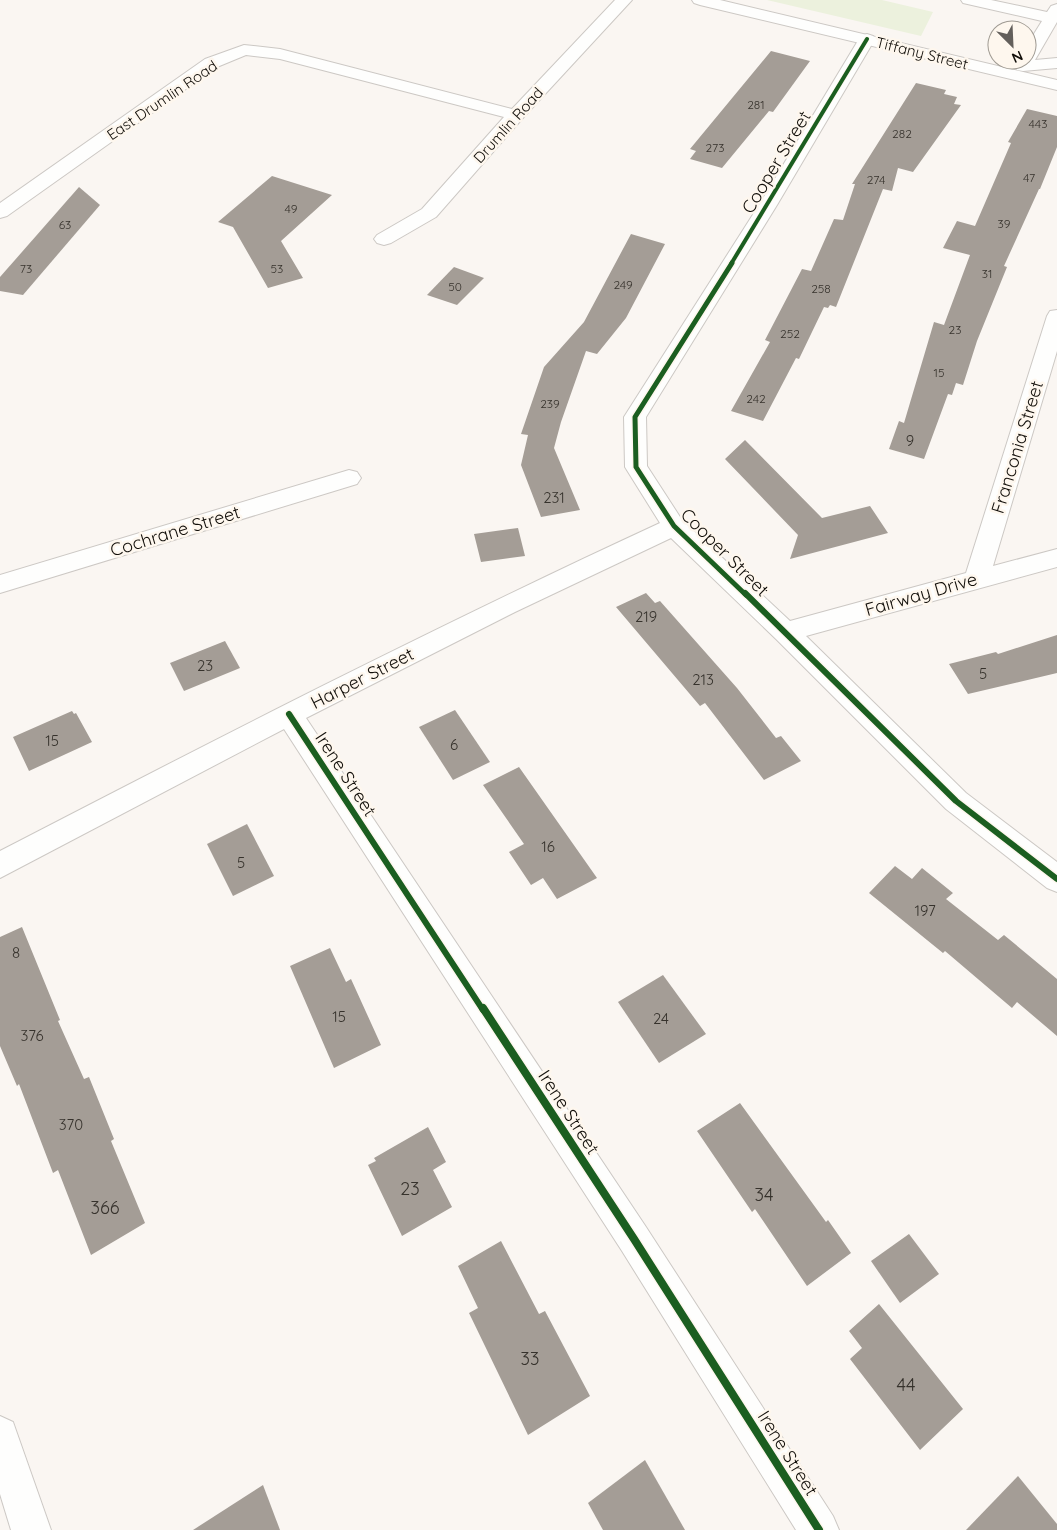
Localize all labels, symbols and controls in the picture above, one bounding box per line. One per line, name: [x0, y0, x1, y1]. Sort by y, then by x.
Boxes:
north arrow: [987, 20, 1037, 70]
street label: Tiffany Street: [874, 32, 970, 74]
text: N: [1009, 47, 1026, 67]
street label: East Drumlin Road: [103, 56, 221, 144]
street label: Drumlin Road: [469, 83, 547, 167]
house number: 281: [747, 97, 765, 112]
street label: Cooper Street: [736, 107, 816, 217]
house number: 443: [1029, 116, 1047, 131]
house number: 282: [892, 126, 912, 141]
house number: 273: [706, 140, 724, 155]
house number: 47: [1023, 170, 1035, 185]
house number: 274: [867, 172, 885, 187]
house number: 49: [285, 201, 298, 216]
house number: 39: [998, 216, 1011, 231]
house number: 63: [59, 217, 71, 232]
house number: 73: [20, 261, 32, 276]
house number: 53: [271, 261, 283, 276]
house number: 31: [982, 266, 992, 281]
house number: 249: [613, 277, 633, 292]
house number: 50: [448, 279, 462, 294]
house number: 258: [811, 281, 831, 296]
house number: 23: [949, 322, 961, 337]
house number: 252: [780, 326, 800, 341]
house number: 15: [934, 365, 944, 380]
street label: Franconia Street: [986, 378, 1048, 516]
house number: 242: [746, 391, 766, 406]
house number: 239: [540, 396, 560, 411]
house number: 9: [906, 431, 914, 450]
house number: 231: [543, 488, 565, 507]
street label: Cochrane Street: [107, 500, 243, 562]
street label: Cooper Street: [676, 503, 774, 601]
street label: Fairway Drive: [862, 567, 980, 621]
house number: 219: [635, 607, 657, 626]
street label: Harper Street: [306, 642, 418, 714]
house number: 23: [197, 656, 213, 675]
house number: 5: [979, 664, 987, 683]
house number: 213: [692, 670, 714, 689]
street label: Irene Street: [310, 728, 382, 820]
house number: 15: [45, 731, 59, 750]
house number: 6: [450, 735, 458, 754]
house number: 16: [541, 837, 555, 856]
house number: 5: [237, 853, 245, 872]
house number: 197: [914, 901, 936, 920]
house number: 8: [12, 943, 20, 962]
house number: 15: [332, 1007, 346, 1026]
house number: 24: [653, 1009, 669, 1028]
house number: 376: [20, 1026, 44, 1045]
street label: Irene Street: [533, 1066, 605, 1158]
house number: 370: [59, 1115, 83, 1134]
house number: 23: [400, 1177, 420, 1200]
house number: 34: [755, 1183, 773, 1206]
house number: 366: [91, 1196, 120, 1219]
house number: 33: [521, 1347, 539, 1370]
house number: 44: [897, 1373, 915, 1396]
street label: Irene Street: [753, 1406, 823, 1500]

